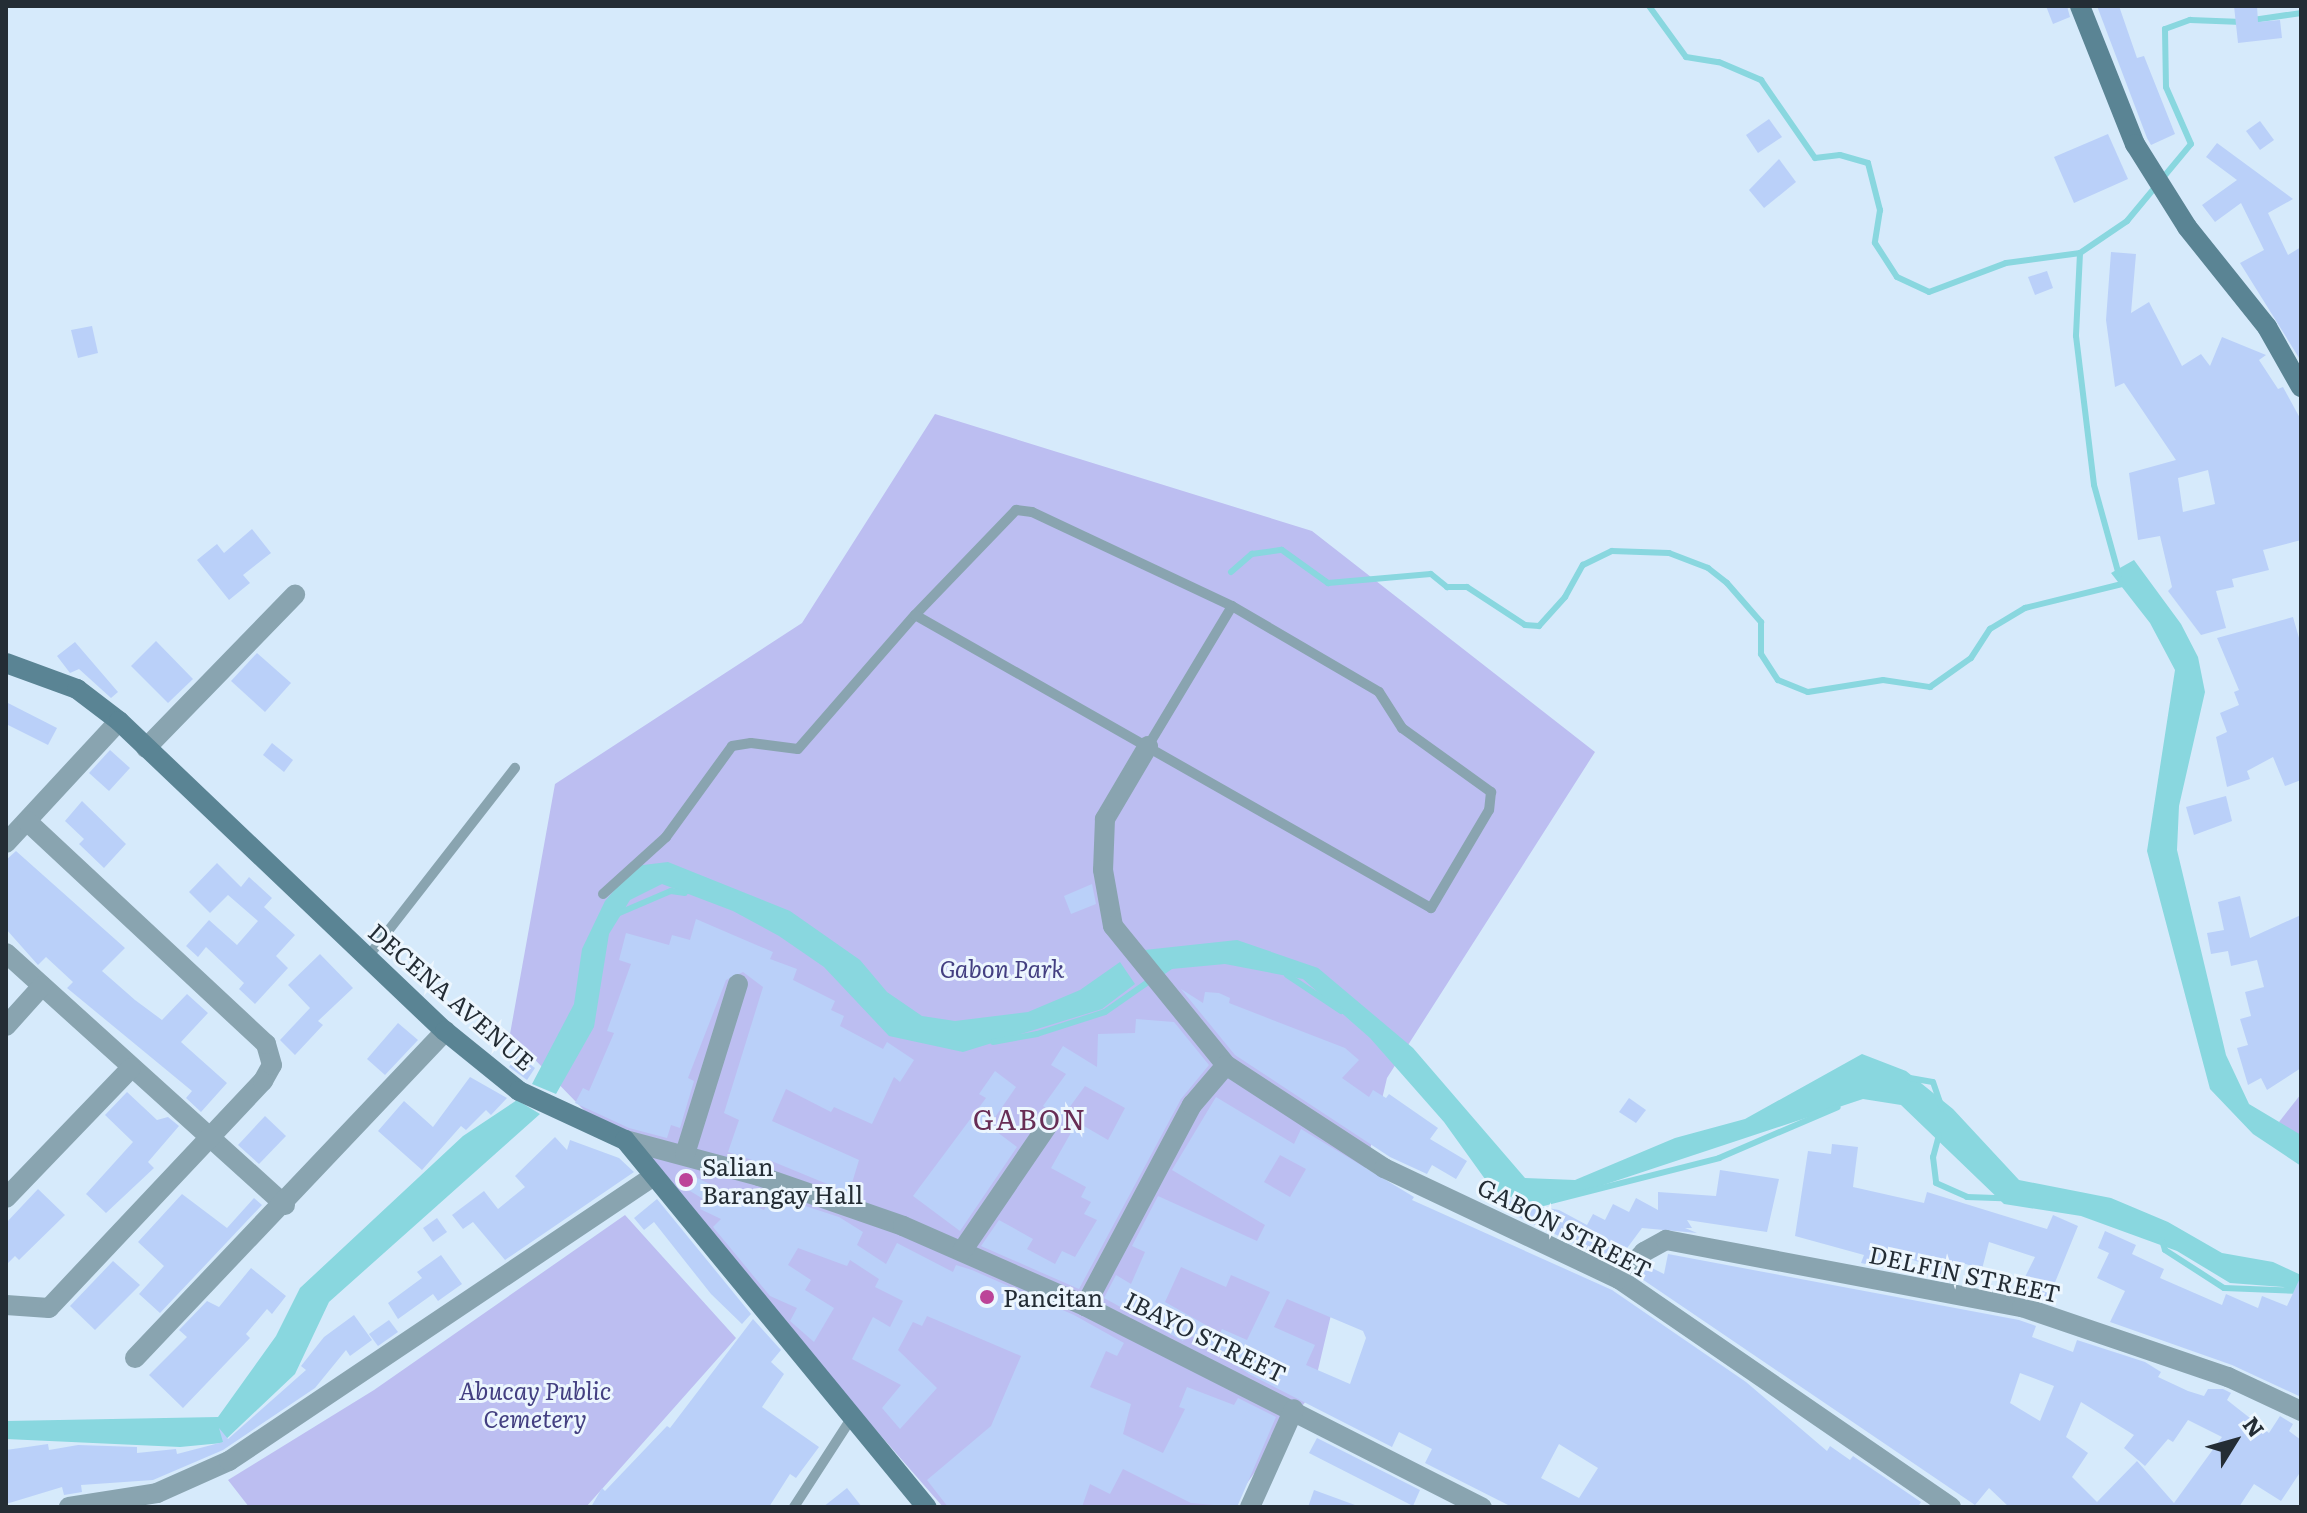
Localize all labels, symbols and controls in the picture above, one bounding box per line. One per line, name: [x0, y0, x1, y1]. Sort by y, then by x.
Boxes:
street label: DECENA AVENUE: [363, 916, 541, 1076]
park label: Gabon Park: [939, 954, 1065, 982]
district label: GABON: [973, 1101, 1087, 1135]
place label: Salian Barangay Hall: [702, 1152, 863, 1208]
marker: Salian Barangay Hall: [677, 1171, 695, 1189]
street label: GABON STREET: [1473, 1171, 1657, 1283]
street label: DELFIN STREET: [1867, 1239, 2063, 1307]
place label: Pancitan: [1003, 1283, 1103, 1311]
street label: IBAYO STREET: [1121, 1285, 1291, 1387]
marker: Pancitan: [978, 1288, 996, 1306]
park label: Abucay Public Cemetery: [459, 1376, 611, 1432]
north arrow: [2195, 1401, 2275, 1481]
text: N: [2236, 1409, 2273, 1444]

